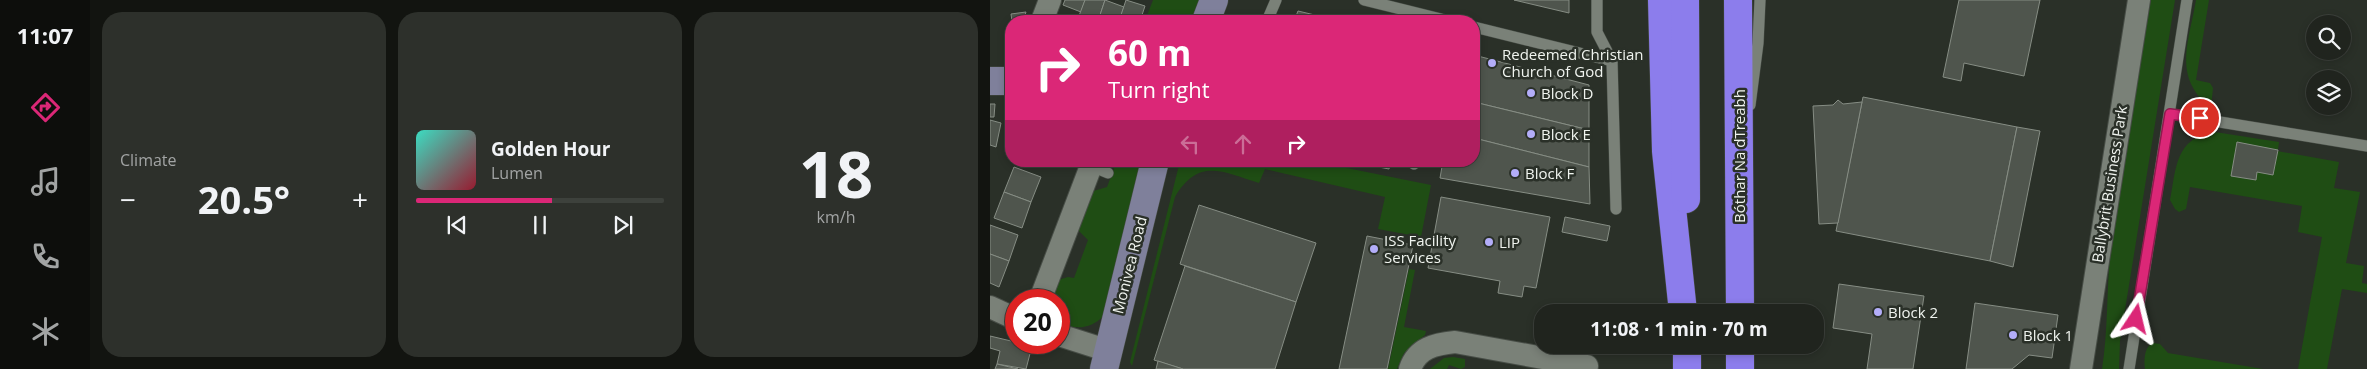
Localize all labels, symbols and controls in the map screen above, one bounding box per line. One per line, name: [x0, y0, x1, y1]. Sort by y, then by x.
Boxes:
map controls: [2306, 15, 2351, 115]
button: search: [2306, 15, 2351, 60]
text: 11:07: [17, 20, 73, 50]
text: 60 m: [1108, 29, 1191, 76]
icon: right: [1025, 35, 1090, 100]
place label: Redeemed Christian Church of God: [1502, 44, 1643, 81]
marker: Redeemed Christian Church of God: [1486, 57, 1498, 69]
button: layers: [2306, 70, 2351, 115]
text: Turn right: [1108, 74, 1210, 104]
place label: Block D: [1541, 83, 1593, 103]
marker: Block D: [1525, 87, 1537, 99]
street label: Bóthar Na dTreabh: [1729, 89, 1749, 223]
icon: directions: [28, 90, 63, 125]
pin: [2179, 97, 2221, 139]
street label: Ballybrit Business Park: [2087, 104, 2131, 264]
icon: arrive: [2186, 104, 2214, 132]
place label: Block E: [1541, 124, 1591, 144]
marker: Block E: [1525, 128, 1537, 140]
text: 18: [799, 129, 873, 217]
icon: left: [1176, 130, 1204, 158]
icon: ahead: [1229, 130, 1257, 158]
icon: right: [1282, 130, 1310, 158]
text: Golden Hour: [491, 136, 610, 162]
text: Climate: [120, 149, 177, 171]
text: Lumen: [491, 162, 543, 184]
place label: Block F: [1525, 163, 1574, 183]
icon: music: [28, 164, 63, 199]
marker: Block F: [1509, 167, 1521, 179]
text: 20.5°: [198, 173, 290, 225]
text: −: [120, 180, 136, 218]
text: +: [352, 180, 368, 218]
text: km/h: [817, 206, 855, 228]
icon: previous: [443, 211, 471, 239]
icon: pause: [526, 211, 554, 239]
icon: next: [609, 211, 637, 239]
street label: Monivea Road: [1107, 214, 1151, 316]
place label: ISS Facility Services: [1384, 230, 1457, 267]
place label: LIP: [1499, 232, 1520, 252]
marker: LIP: [1483, 236, 1495, 248]
icon: phone: [28, 239, 63, 274]
marker: ISS Facility Services: [1368, 243, 1380, 255]
speed limit sign: 20: [1005, 289, 1070, 354]
position arrow: [2109, 292, 2161, 344]
place label: Block 2: [1888, 302, 1938, 322]
marker: Block 2: [1872, 306, 1884, 318]
icon: climate: [28, 314, 63, 349]
text: 11:08 · 1 min · 70 m: [1590, 316, 1768, 342]
place label: Block 1: [2023, 325, 2073, 345]
marker: Block 1: [2007, 329, 2019, 341]

